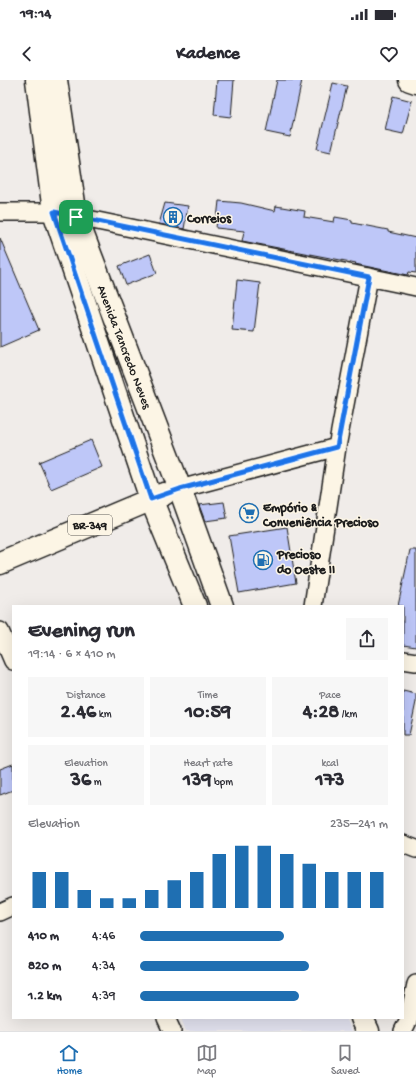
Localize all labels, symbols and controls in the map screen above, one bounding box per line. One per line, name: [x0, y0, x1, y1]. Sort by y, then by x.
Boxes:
text: 19:14: [20, 5, 51, 23]
icon: back: [16, 43, 38, 65]
icon: heart: [378, 43, 400, 65]
text: Kadence: [176, 44, 240, 65]
pin: [59, 200, 93, 234]
icon: arrive: [65, 206, 87, 228]
building icon: Correios: [162, 206, 184, 228]
place label: Correios: [186, 212, 232, 227]
street label: Avenida Tancredo Neves: [93, 283, 154, 412]
place label: Empório & Conveniência Precioso: [262, 501, 379, 531]
supermarket icon: Empório & Conveniência Precioso: [238, 502, 260, 524]
road number: BR-349: [68, 515, 112, 535]
place label: Precioso do Oeste II: [276, 548, 335, 578]
fuel station icon: Precioso do Oeste II: [252, 549, 274, 571]
button: share: [346, 618, 388, 660]
text: Evening run: [28, 619, 135, 645]
text: 19:14 · 6 × 410 m: [28, 647, 116, 662]
text: Distance: [67, 690, 105, 702]
text: Time: [198, 690, 218, 702]
text: Pace: [319, 690, 341, 702]
text: 2.46: [60, 702, 96, 725]
text: 10:59: [185, 702, 231, 725]
text: 4:28: [303, 702, 339, 725]
text: km: [96, 709, 112, 721]
text: /km: [339, 709, 357, 721]
text: Elevation: [64, 758, 108, 770]
text: Heart rate: [183, 758, 233, 770]
text: kcal: [321, 758, 339, 770]
text: 36: [71, 770, 91, 793]
text: 139: [183, 770, 211, 793]
text: 173: [316, 770, 344, 793]
text: m: [91, 777, 101, 789]
text: bpm: [211, 777, 233, 789]
text: Elevation: [28, 817, 80, 832]
text: 235–241 m: [330, 817, 388, 832]
text: 410 m: [28, 929, 59, 944]
text: 4:46: [92, 929, 115, 944]
text: 820 m: [28, 959, 61, 974]
text: 4:34: [92, 959, 115, 974]
text: 1.2 km: [28, 989, 62, 1004]
text: 4:39: [92, 989, 116, 1004]
tab: Home: [57, 1042, 82, 1078]
tab: Map: [196, 1042, 218, 1078]
tab: Saved: [331, 1042, 359, 1078]

